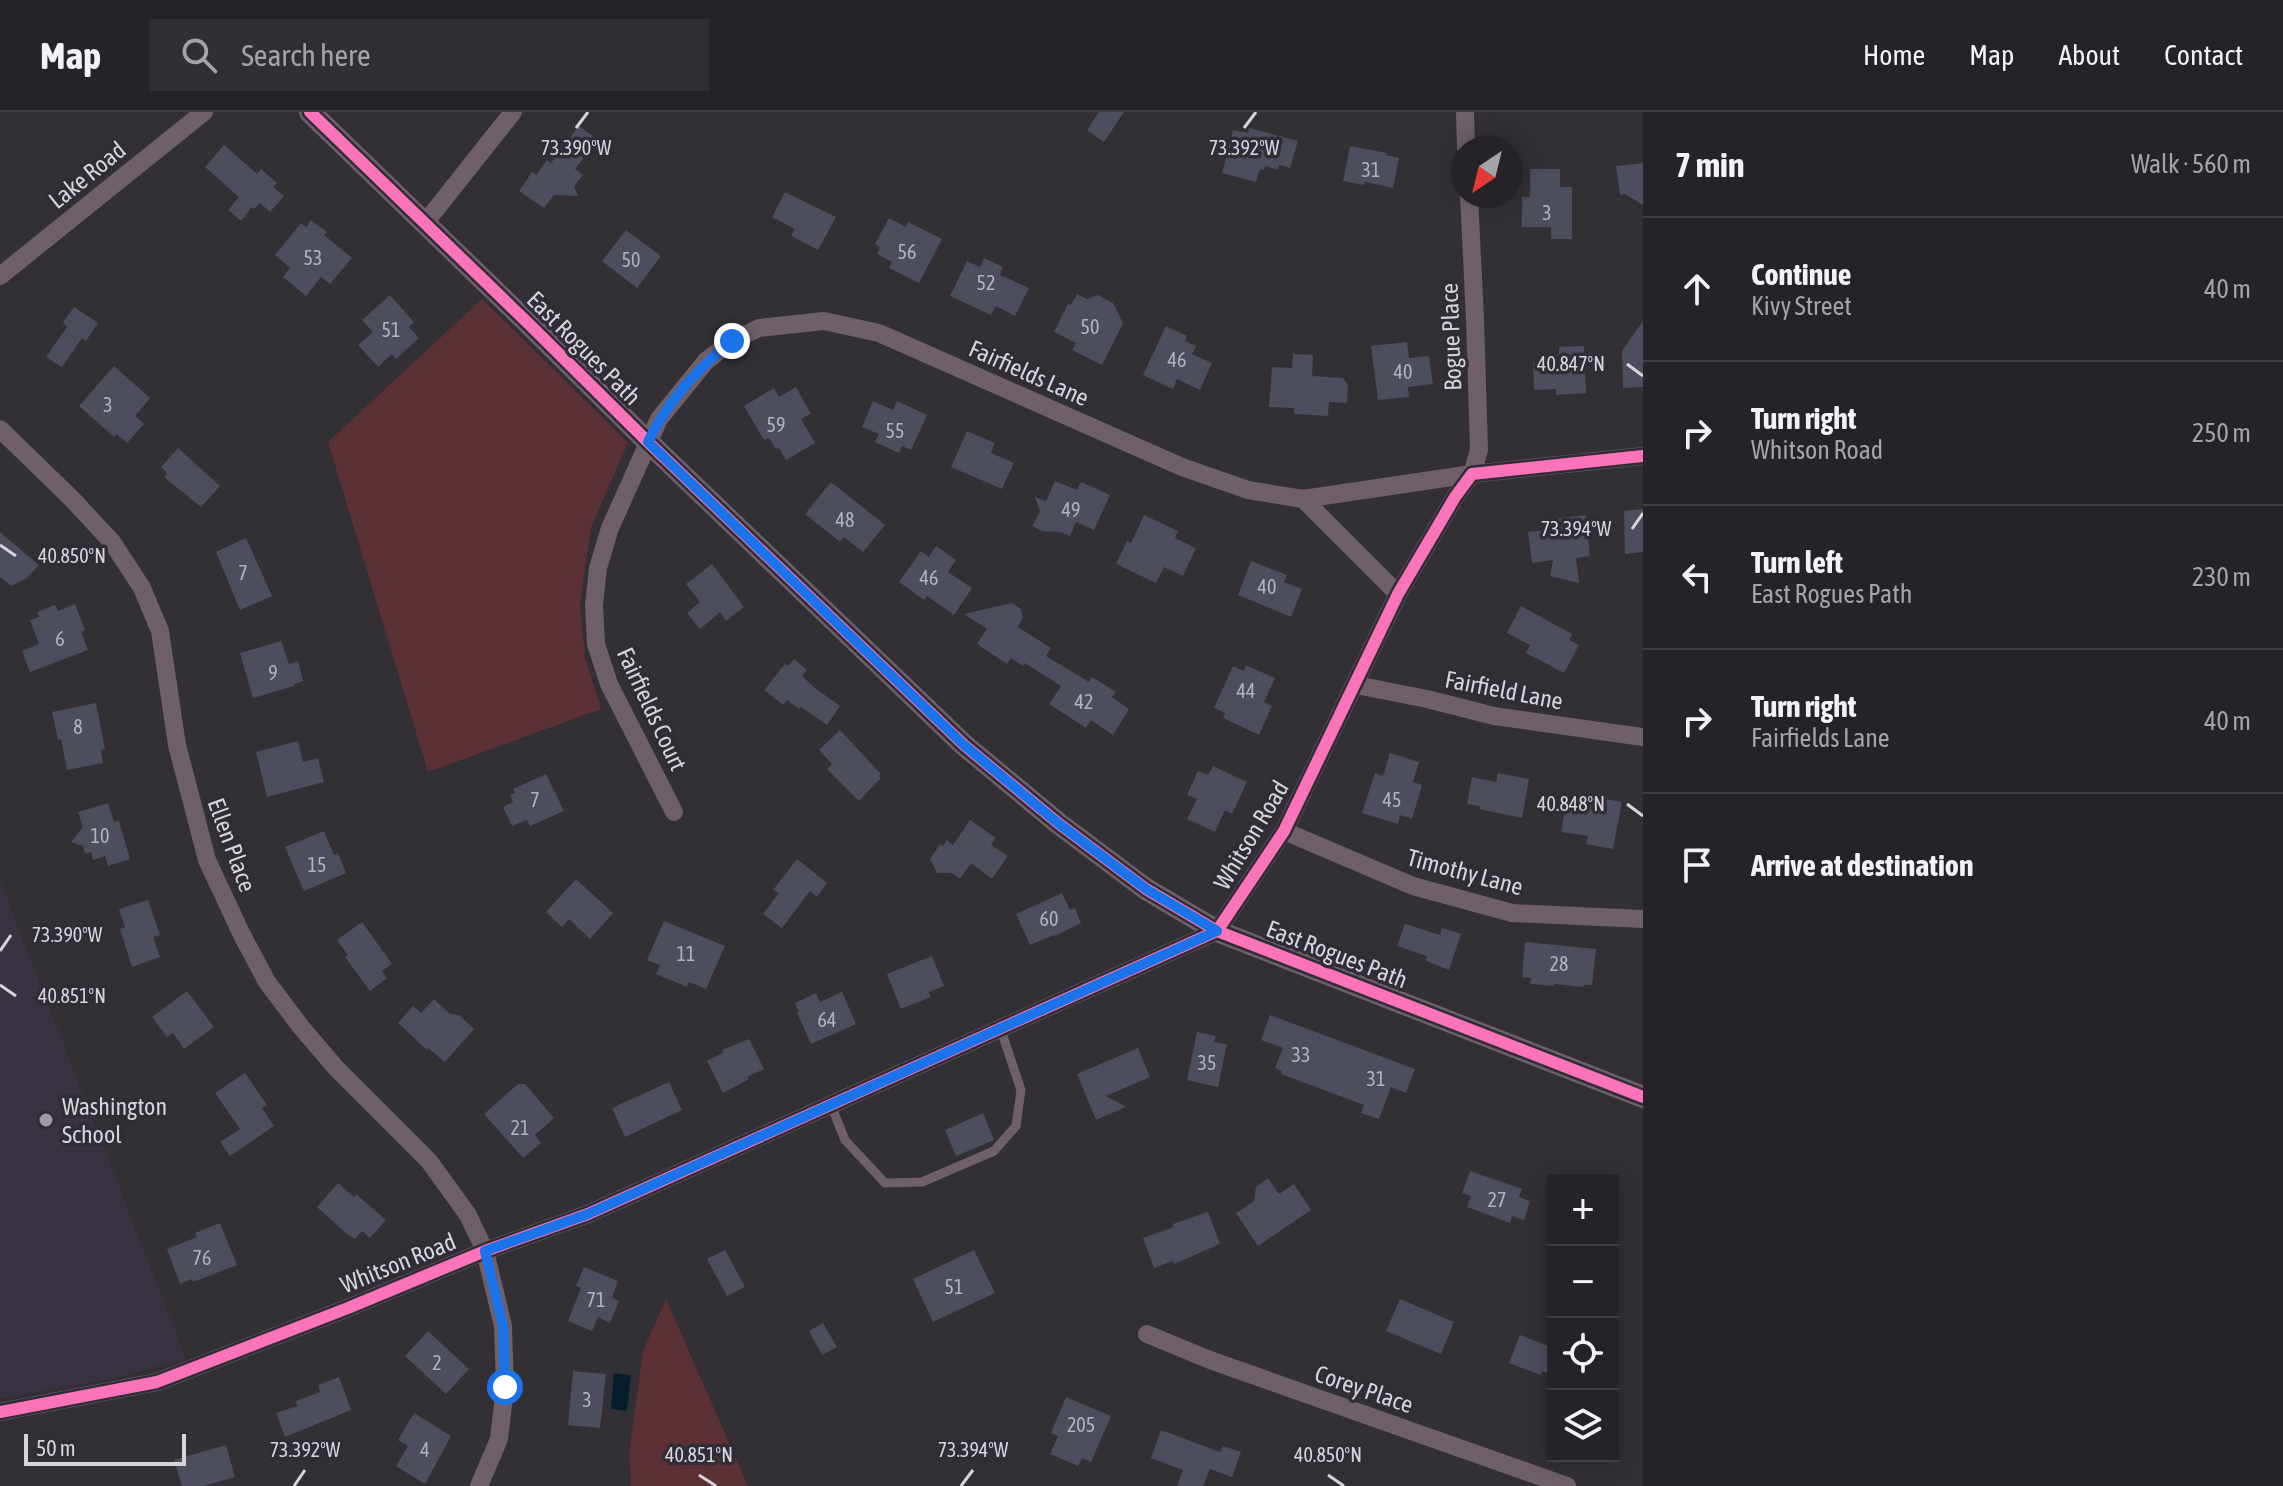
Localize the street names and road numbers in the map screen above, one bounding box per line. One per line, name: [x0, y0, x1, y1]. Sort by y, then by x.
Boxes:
street label: Lake Road: [43, 136, 131, 214]
street label: Bogue Place: [1436, 283, 1466, 391]
street label: East Rogues Path: [522, 286, 646, 410]
street label: Fairfields Lane: [965, 335, 1093, 411]
street label: Fairfields Court: [612, 643, 692, 775]
street label: Fairfield Lane: [1443, 665, 1565, 715]
street label: Whitson Road: [1208, 776, 1294, 894]
street label: Ellen Place: [203, 795, 261, 895]
street label: Timothy Lane: [1404, 844, 1526, 900]
street label: East Rogues Path: [1263, 915, 1411, 993]
street label: Whitson Road: [336, 1228, 460, 1298]
street label: Corey Place: [1311, 1360, 1417, 1418]

